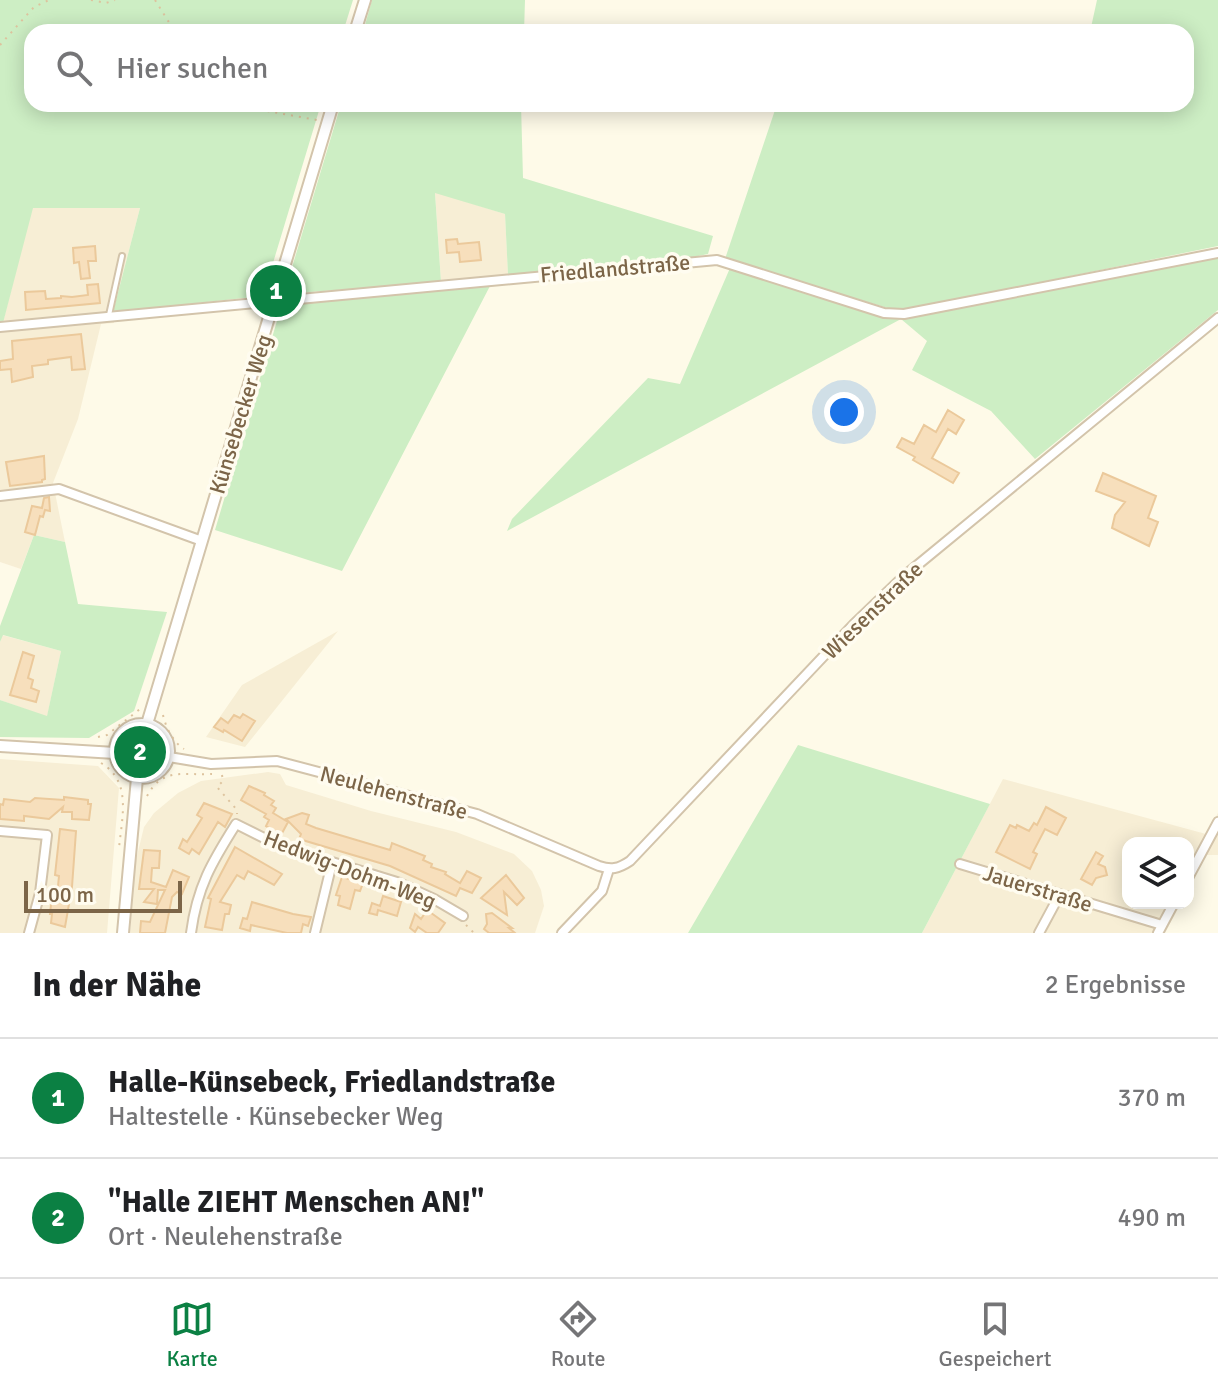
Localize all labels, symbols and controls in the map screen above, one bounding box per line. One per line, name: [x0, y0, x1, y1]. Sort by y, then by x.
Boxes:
search box: [24, 24, 1194, 112]
icon: search: [52, 46, 96, 90]
text: Hier suchen: [116, 50, 268, 87]
street label: Friedlandstraße: [539, 248, 691, 289]
pin: 1: [250, 261, 302, 321]
street label: Künsebecker Weg: [203, 331, 278, 497]
your location: [824, 392, 864, 432]
street label: Wiesenstraße: [816, 556, 928, 665]
pin: 2: [114, 722, 166, 782]
street label: Neulehenstraße: [317, 760, 471, 825]
street label: Hedwig-Dohm-Weg: [260, 824, 440, 915]
map controls: [1122, 837, 1194, 909]
button: layers: [1122, 837, 1194, 909]
street label: Jauerstraße: [980, 859, 1096, 918]
scale bar: [24, 877, 182, 913]
text: 100 m: [36, 881, 94, 908]
text: In der Nähe: [32, 964, 201, 1006]
text: 2 Ergebnisse: [1045, 969, 1186, 1001]
text: Halle-Künsebeck, Friedlandstraße: [108, 1064, 555, 1101]
text: 1: [51, 1082, 65, 1114]
text: 370 m: [1117, 1082, 1186, 1114]
text: Haltestelle · Künsebecker Weg: [108, 1101, 444, 1133]
text: "Halle ZIEHT Menschen AN!": [108, 1184, 484, 1221]
text: 2: [51, 1202, 65, 1234]
text: 490 m: [1117, 1202, 1186, 1234]
text: Ort · Neulehenstraße: [108, 1221, 343, 1253]
tab: Karte: [166, 1297, 218, 1372]
tab: Route: [551, 1297, 606, 1372]
tab: Gespeichert: [939, 1297, 1052, 1372]

